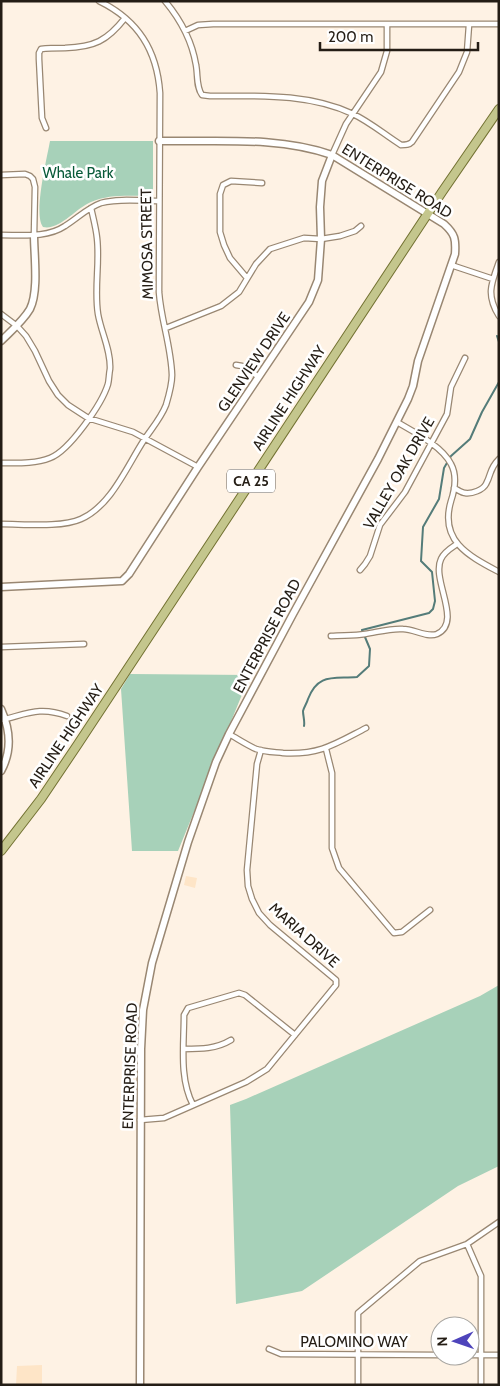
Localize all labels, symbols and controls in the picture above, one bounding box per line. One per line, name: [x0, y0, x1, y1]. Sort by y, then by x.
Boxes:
scale bar: [320, 20, 478, 52]
text: 200 m: [328, 28, 373, 46]
street label: ENTERPRISE ROAD: [339, 140, 456, 222]
park label: Whale Park: [42, 164, 114, 182]
street label: MIMOSA STREET: [137, 188, 157, 300]
street label: GLENVIEW DRIVE: [214, 309, 294, 415]
street label: AIRLINE HIGHWAY: [248, 342, 330, 454]
street label: VALLEY OAK DRIVE: [360, 414, 438, 532]
road number: CA 25: [227, 470, 275, 492]
street label: ENTERPRISE ROAD: [229, 576, 305, 696]
street label: AIRLINE HIGHWAY: [25, 680, 108, 791]
street label: MARIA DRIVE: [265, 899, 343, 971]
street label: ENTERPRISE ROAD: [119, 1002, 141, 1130]
north arrow: [430, 1316, 480, 1366]
street label: PALOMINO WAY: [300, 1333, 408, 1351]
text: N: [433, 1336, 451, 1347]

